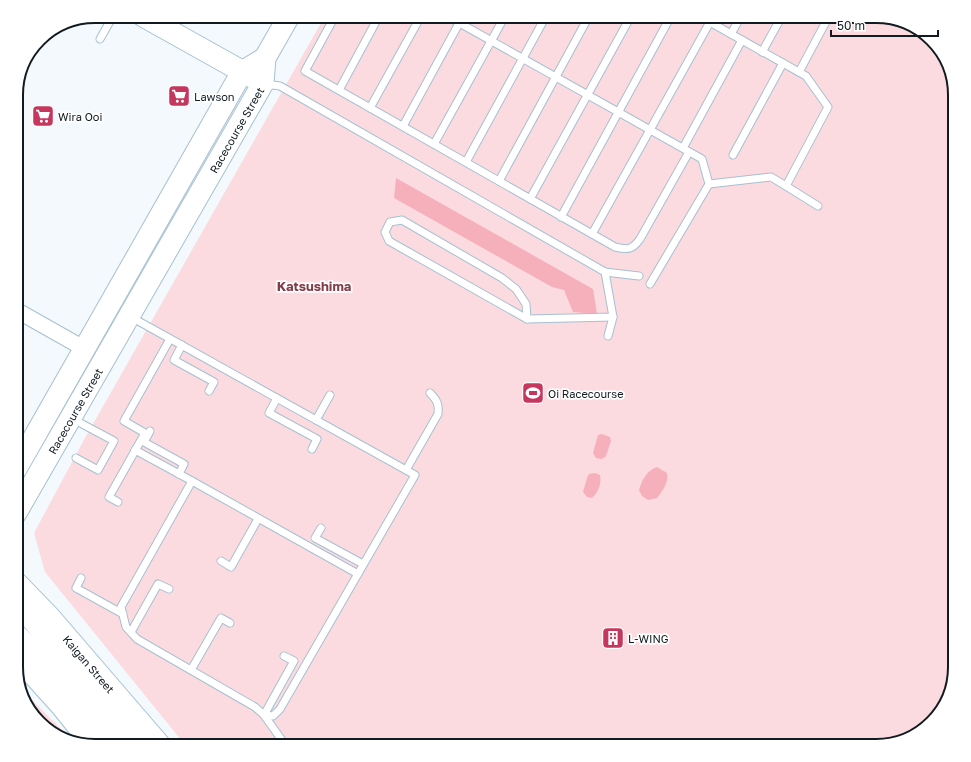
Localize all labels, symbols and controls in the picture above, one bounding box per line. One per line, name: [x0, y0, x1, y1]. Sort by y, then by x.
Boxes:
scale bar: [831, 12, 938, 38]
text: 50 m: [837, 18, 865, 33]
supermarket icon: Lawson: [166, 83, 192, 109]
street label: Racecourse Street: [206, 84, 266, 175]
place label: Lawson: [194, 90, 235, 103]
supermarket icon: Wira Ooi: [30, 103, 56, 129]
place label: Wira Ooi: [58, 110, 102, 123]
district label: Katsushima: [277, 278, 352, 294]
street label: Racecourse Street: [45, 365, 105, 456]
sports icon: Oi Racecourse: [520, 380, 546, 406]
place label: Oi Racecourse: [548, 387, 624, 400]
building icon: L-WING: [600, 625, 626, 651]
street label: Kaigan Street: [61, 632, 118, 695]
place label: L-WING: [628, 632, 669, 645]

